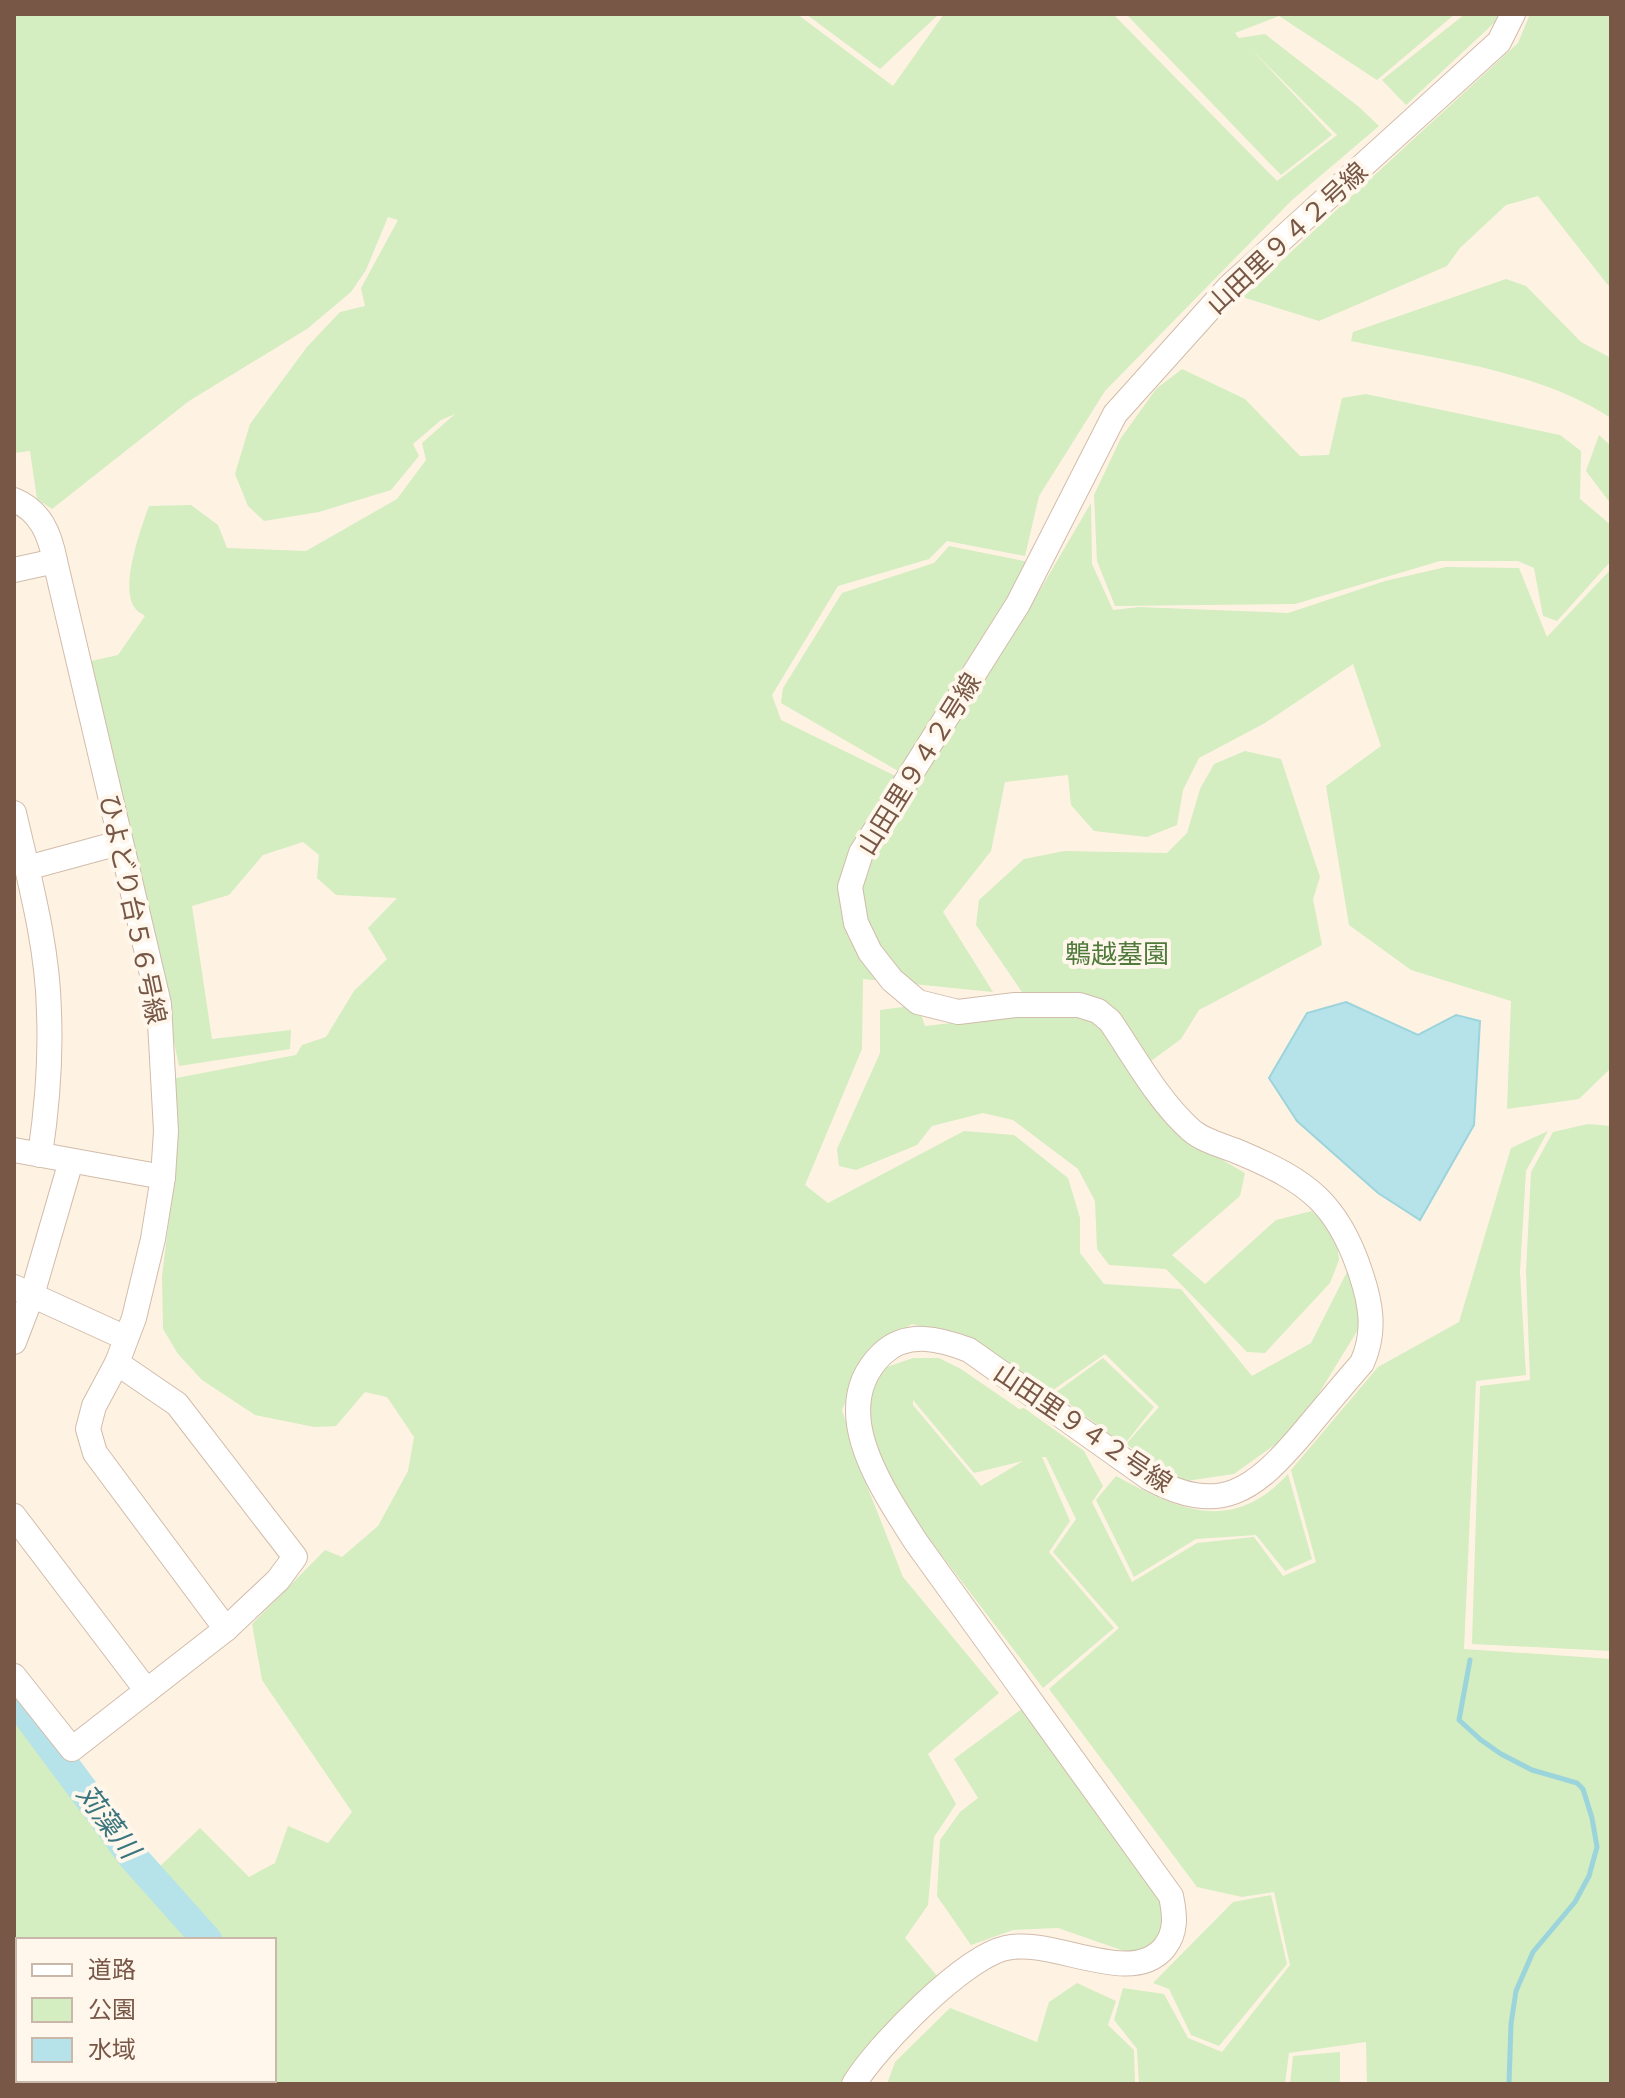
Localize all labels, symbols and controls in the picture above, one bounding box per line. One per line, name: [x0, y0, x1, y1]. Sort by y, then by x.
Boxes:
street label: 山田里９４２号線: [1200, 155, 1373, 320]
street label: 山田里９４２号線: [850, 667, 987, 860]
street label: ひよどり台５６号線: [94, 791, 173, 1027]
park label: 鵯越墓園: [1065, 938, 1169, 969]
street label: 山田里９４２号線: [988, 1357, 1178, 1499]
water label: 苅藻川: [69, 1777, 149, 1867]
legend: [16, 1938, 276, 2082]
text: 道路: [88, 1955, 136, 1984]
text: 公園: [88, 1995, 136, 2024]
text: 水域: [88, 2035, 136, 2064]

